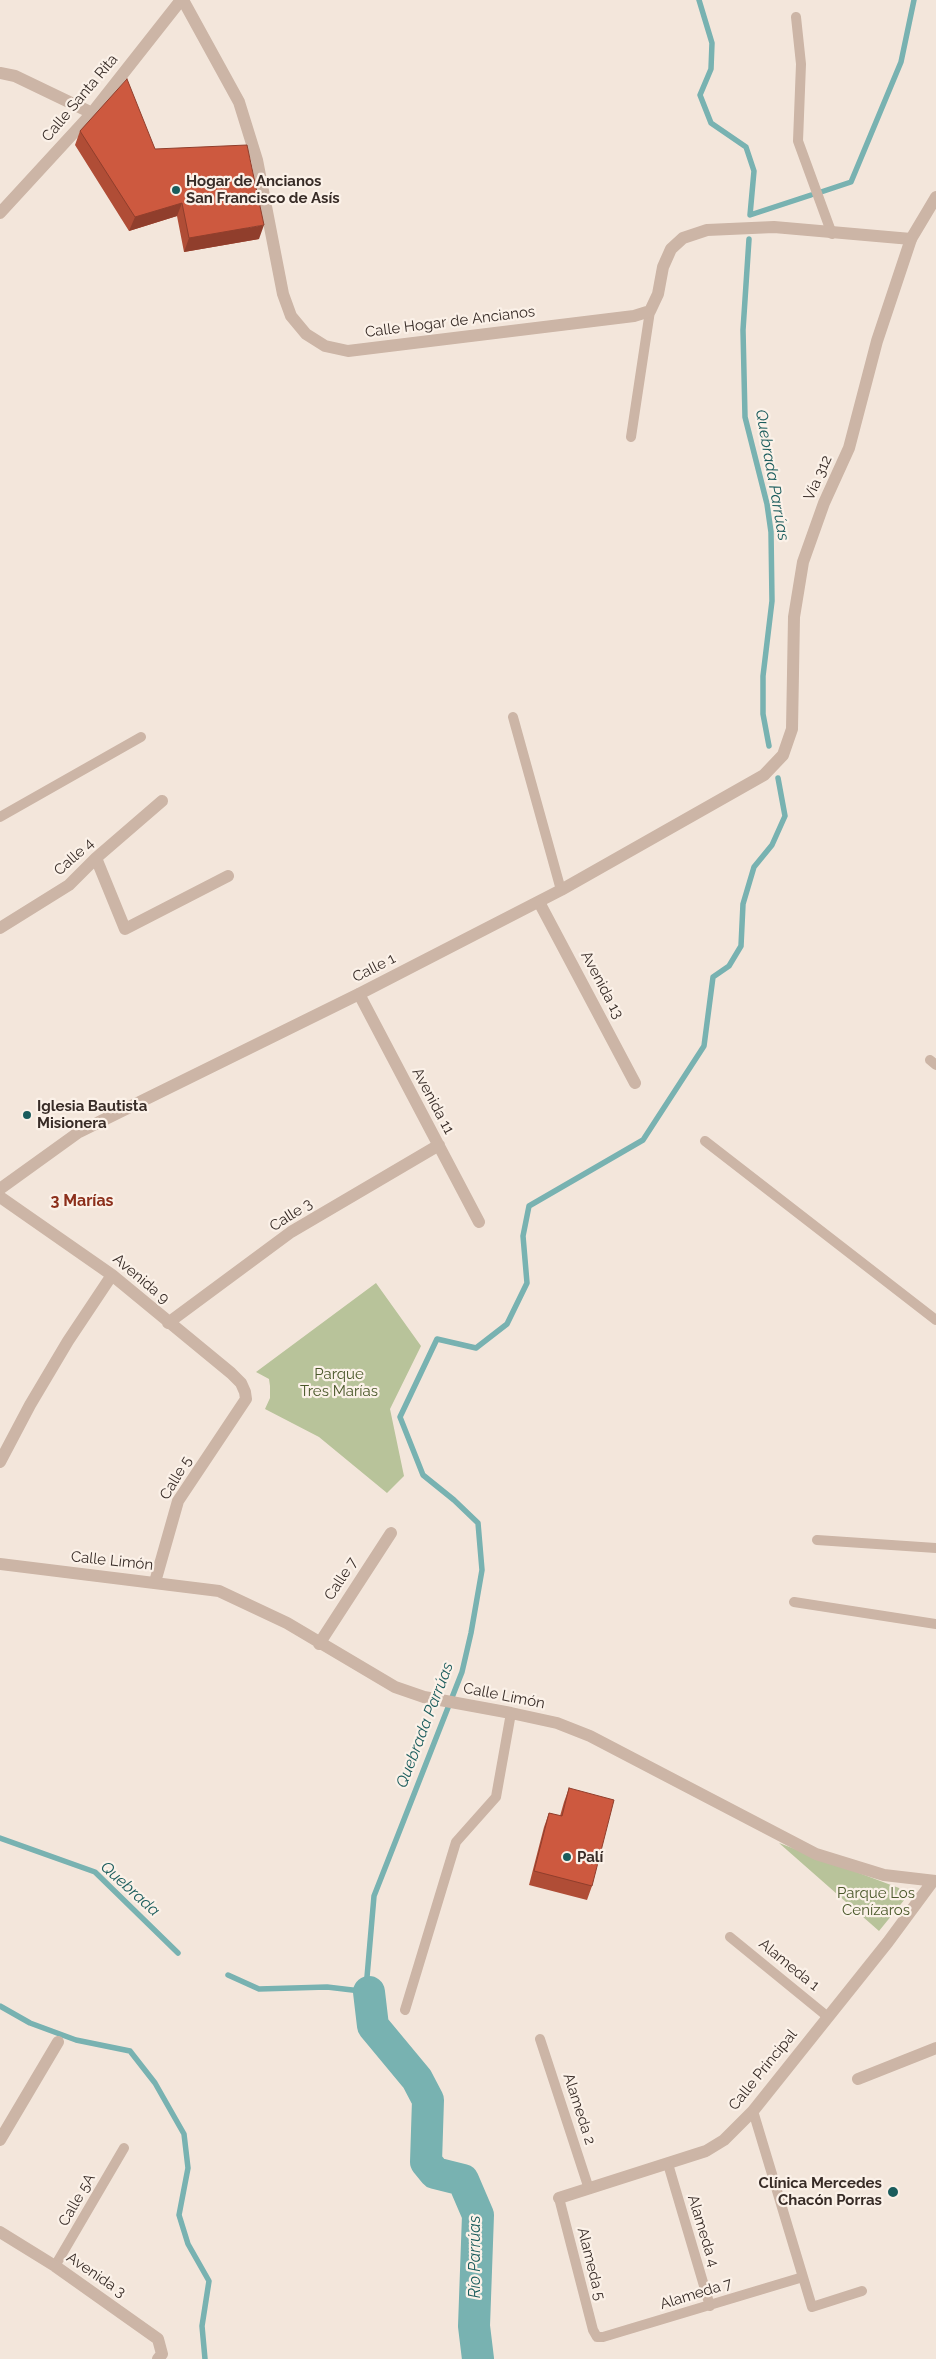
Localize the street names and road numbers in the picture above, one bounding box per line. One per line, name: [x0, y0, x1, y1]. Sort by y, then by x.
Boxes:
street label: Calle Santa Rita: [38, 51, 122, 145]
street label: Calle Hogar de Ancianos: [364, 303, 536, 341]
street label: Vía 312: [800, 453, 836, 503]
street label: Calle 4: [50, 834, 98, 880]
street label: Avenida 13: [577, 948, 627, 1022]
street label: Calle 1: [350, 950, 398, 986]
street label: Avenida 11: [408, 1065, 458, 1137]
street label: Calle 3: [266, 1195, 316, 1235]
street label: Avenida 9: [109, 1250, 173, 1308]
street label: Calle 5: [156, 1453, 196, 1503]
street label: Calle Limón: [70, 1548, 154, 1574]
street label: Calle 7: [321, 1554, 361, 1604]
street label: Calle Limón: [462, 1679, 546, 1713]
street label: Alameda 1: [755, 1935, 823, 1995]
street label: Calle Principal: [725, 2026, 801, 2114]
street label: Alameda 2: [559, 2071, 599, 2147]
street label: Calle 5A: [55, 2171, 99, 2229]
street label: Alameda 4: [684, 2193, 722, 2269]
street label: Alameda 5: [573, 2226, 609, 2302]
street label: Avenida 3: [63, 2249, 129, 2301]
street label: Alameda 7: [658, 2275, 734, 2313]

